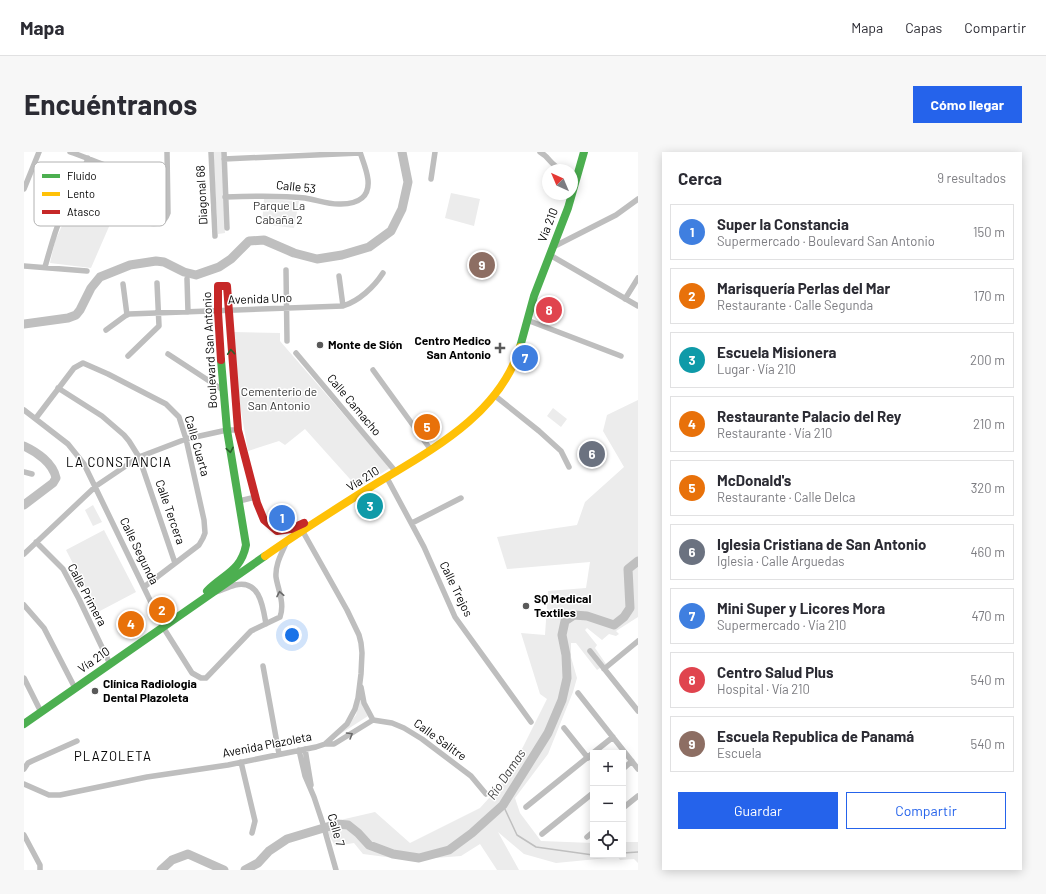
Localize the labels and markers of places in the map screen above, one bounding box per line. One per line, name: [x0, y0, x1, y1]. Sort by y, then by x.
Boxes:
pin: 9: [469, 250, 495, 280]
pin: 8: [536, 295, 562, 325]
place label: Centro Medico San Antonio: [414, 333, 491, 361]
place label: Monte de Sión: [328, 337, 402, 351]
marker: Monte de Sión: [315, 340, 325, 350]
marker: Centro Medico San Antonio: [494, 342, 506, 354]
pin: 7: [512, 343, 538, 373]
pin: 5: [414, 412, 440, 442]
pin: 6: [579, 439, 605, 469]
pin: 3: [357, 491, 383, 521]
pin: 1: [269, 503, 295, 533]
place label: SQ Medical Textiles: [534, 591, 591, 619]
pin: 2: [149, 595, 175, 625]
marker: SQ Medical Textiles: [521, 601, 531, 611]
pin: 4: [118, 609, 144, 639]
place label: Clínica Radiologia Dental Plazoleta: [103, 676, 197, 704]
marker: Clínica Radiologia Dental Plazoleta: [90, 686, 100, 696]

